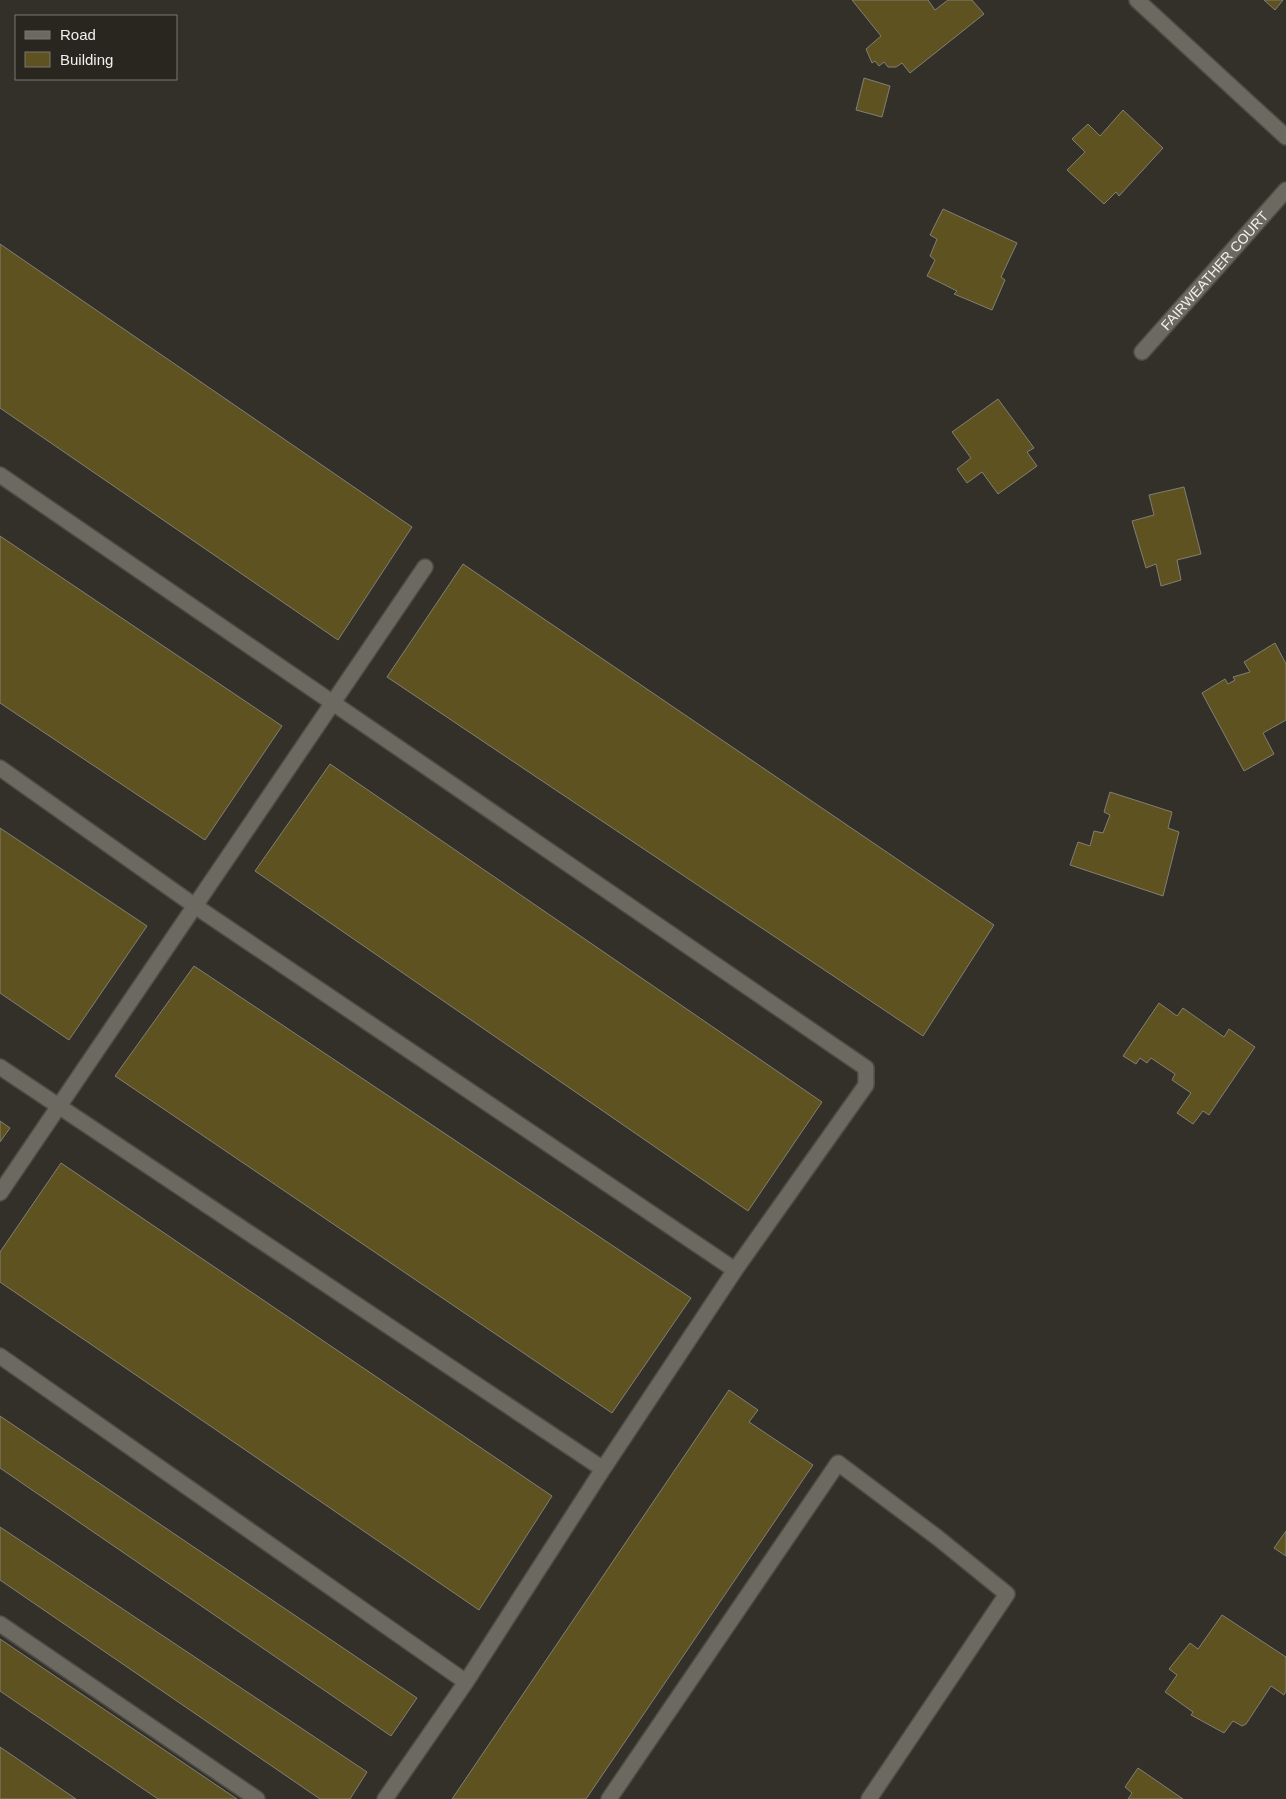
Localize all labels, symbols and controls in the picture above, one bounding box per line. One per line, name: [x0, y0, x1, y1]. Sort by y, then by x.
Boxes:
legend: [15, 15, 178, 80]
text: Road: [60, 26, 96, 43]
text: Building: [60, 51, 113, 68]
street label: FAIRWEATHER COURT: [1157, 208, 1272, 333]

